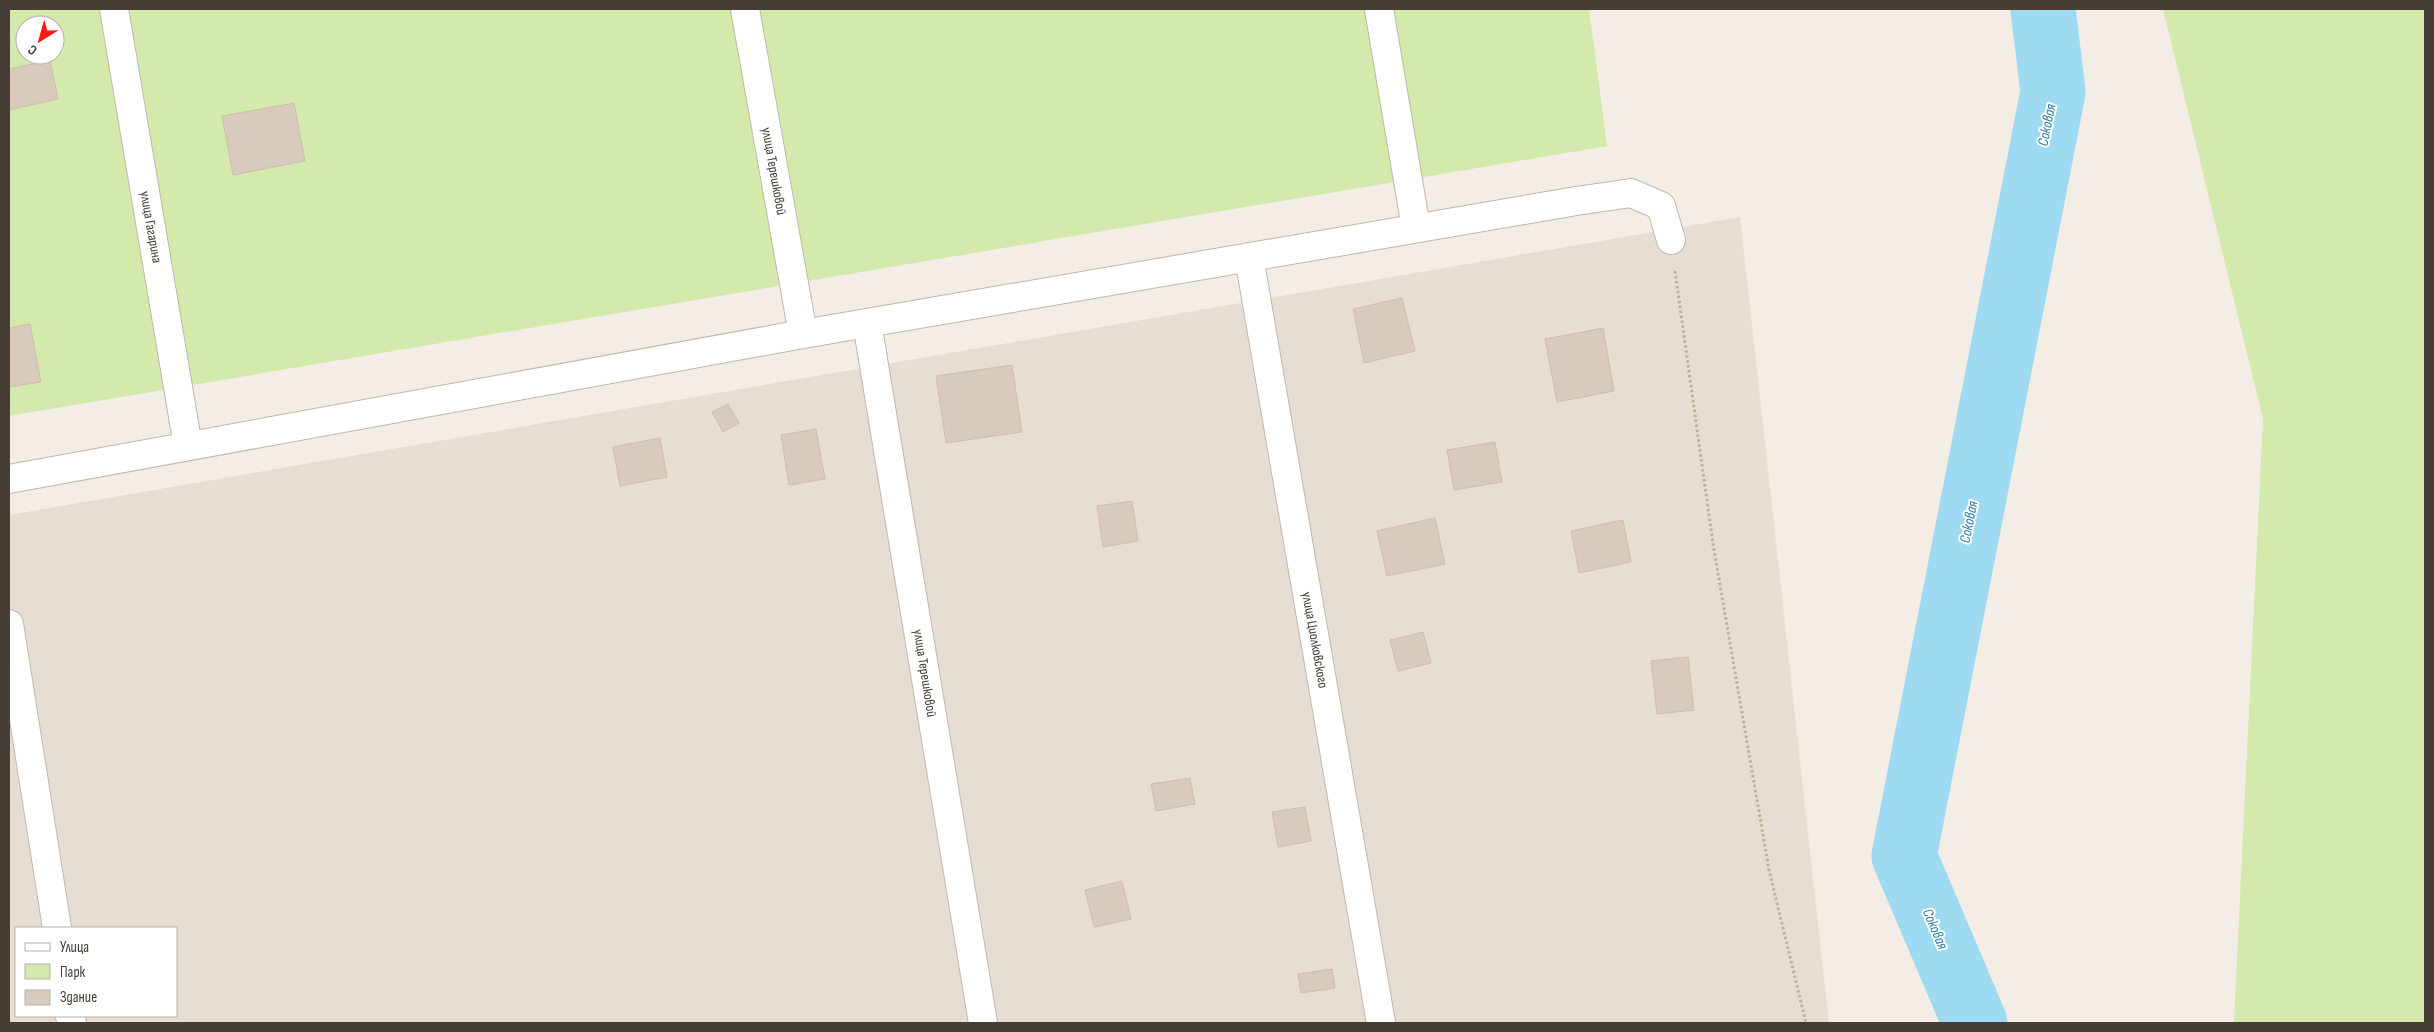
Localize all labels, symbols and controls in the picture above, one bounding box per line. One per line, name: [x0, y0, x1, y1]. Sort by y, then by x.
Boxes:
north arrow: [15, 15, 65, 65]
text: С: [24, 41, 40, 59]
water label: Соковая: [2034, 102, 2060, 148]
street label: улица Терешковой: [758, 126, 790, 216]
street label: улица Гагарина: [136, 190, 166, 264]
water label: Соковая: [1956, 499, 1982, 545]
street label: улица Циолковского: [1298, 591, 1332, 690]
street label: улица Терешковой: [910, 628, 940, 718]
water label: Соковая: [1918, 906, 1952, 953]
legend: [15, 927, 178, 1017]
text: Улица: [60, 938, 89, 957]
text: Парк: [60, 963, 86, 982]
text: Здание: [60, 988, 97, 1007]

